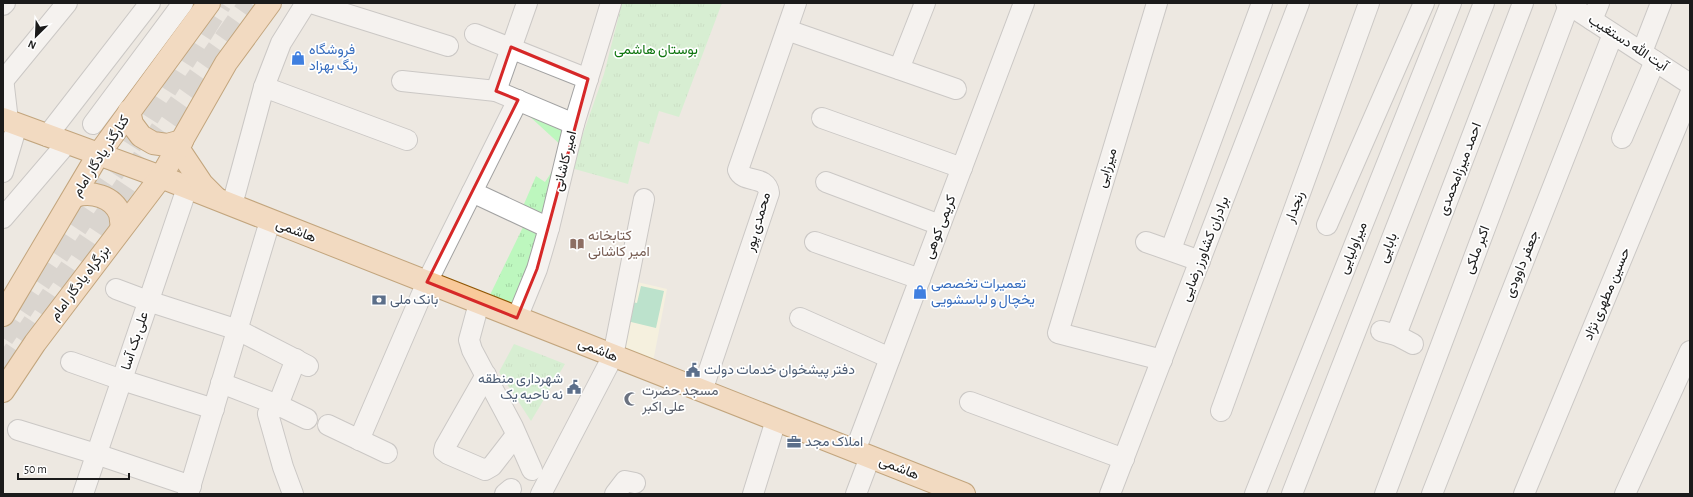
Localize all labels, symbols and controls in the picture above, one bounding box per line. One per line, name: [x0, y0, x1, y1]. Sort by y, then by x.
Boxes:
street label: آیت الله دستغیب: [1585, 10, 1673, 76]
north arrow: [16, 16, 56, 56]
text: N: [26, 38, 38, 51]
place label: فروشگاه رنگ بهزاد: [309, 42, 358, 74]
park label: بوستان هاشمی: [614, 43, 698, 58]
shop icon: فروشگاه رنگ بهزاد: [290, 50, 306, 66]
street label: کنارگذر یادگار امام: [69, 113, 133, 199]
street label: احمد میرزامحمدی: [1436, 121, 1485, 218]
street label: امیر کاشانی: [551, 129, 580, 193]
street label: میرزایی: [1094, 147, 1121, 190]
street label: رنجدار: [1282, 189, 1308, 226]
street label: محمدی پور: [743, 191, 775, 255]
street label: کریمی کوهی: [921, 193, 959, 261]
street label: برادران کشاورز رضایی: [1178, 194, 1232, 304]
street label: هاشمی: [274, 217, 318, 246]
street label: میراولیایی: [1336, 220, 1371, 277]
street label: اکبر ملکی: [1461, 224, 1493, 276]
street label: جعفر داوودی: [1502, 228, 1543, 300]
place label: کتابخانه امیر کاشانی: [588, 229, 650, 260]
street label: بابایی: [1376, 231, 1401, 265]
library icon: کتابخانه امیر کاشانی: [569, 236, 585, 252]
street label: بزرگراه یادگار امام: [47, 242, 113, 324]
street label: حسین مطهری نژاد: [1581, 245, 1634, 343]
place label: تعمیرات تخصصی یخچال و لباسشویی: [931, 277, 1035, 309]
shop icon: تعمیرات تخصصی یخچال و لباسشویی: [912, 284, 928, 300]
bank icon: بانک ملی: [371, 292, 387, 308]
place label: بانک ملی: [390, 293, 438, 308]
street label: علی بک آسا: [118, 310, 152, 372]
street label: هاشمی: [576, 336, 620, 365]
public building icon: دفتر پیشخوان خدمات دولت: [685, 362, 701, 378]
place label: دفتر پیشخوان خدمات دولت: [704, 363, 855, 379]
place label: شهرداری منطقه نه ناحیه یک: [478, 372, 563, 402]
public building icon: شهرداری منطقه نه ناحیه یک: [566, 379, 582, 395]
place label: مسجد حضرت علی اکبر: [641, 384, 719, 415]
mosque icon: مسجد حضرت علی اکبر: [623, 391, 639, 407]
office icon: املاک مجد: [786, 434, 802, 450]
place label: املاک مجد: [805, 435, 863, 450]
street label: هاشمی: [877, 454, 921, 483]
scale bar: [18, 455, 129, 481]
text: 50 m: [24, 463, 47, 475]

